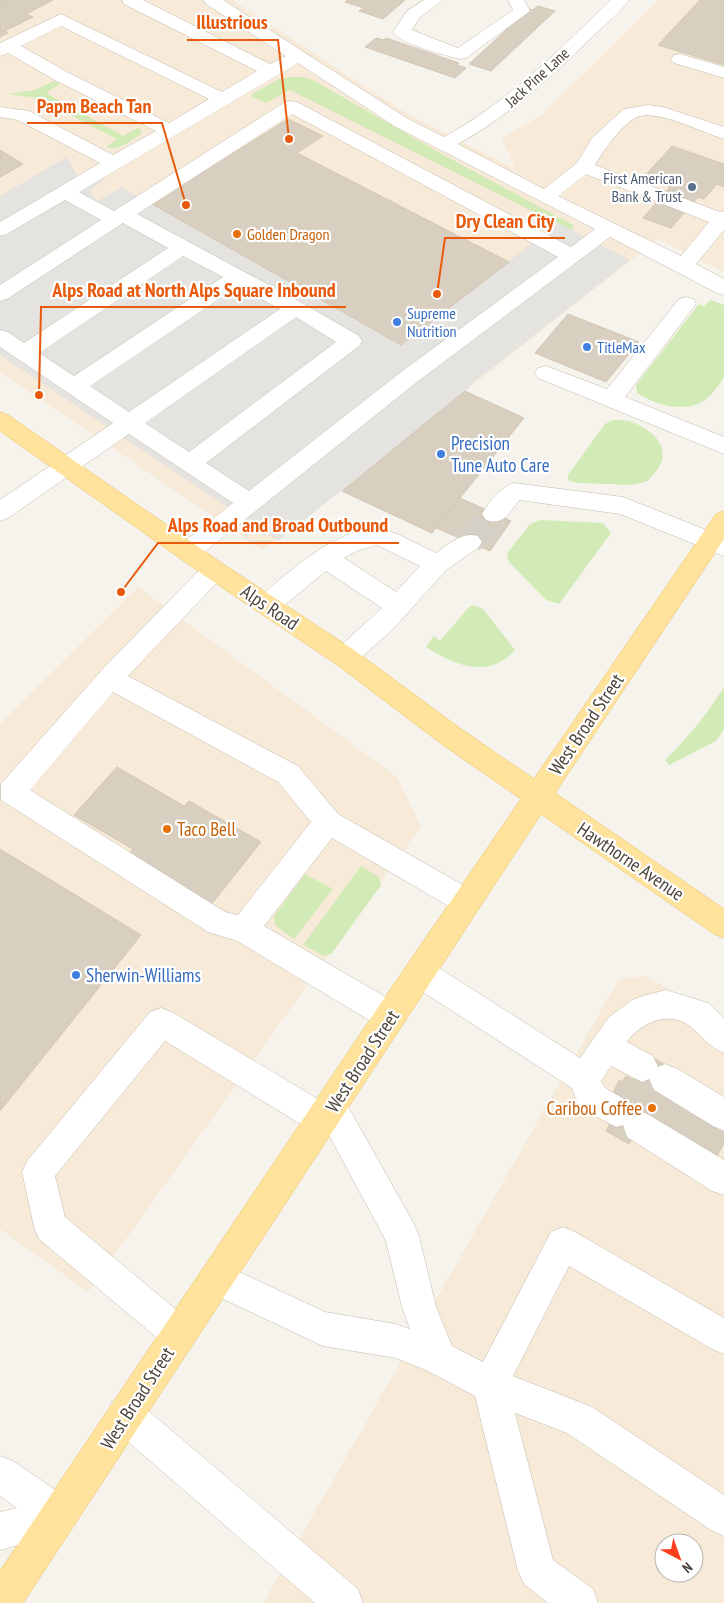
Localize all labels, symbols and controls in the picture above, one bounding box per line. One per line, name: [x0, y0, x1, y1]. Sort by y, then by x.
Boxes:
callout: Illustrious: [187, 5, 278, 40]
text: Illustrious: [196, 9, 268, 35]
street label: Jack Pine Lane: [500, 43, 573, 112]
callout: Papm Beach Tan: [27, 88, 162, 123]
text: Papm Beach Tan: [37, 93, 151, 119]
place label: First American Bank & Trust: [603, 168, 683, 206]
marker: First American Bank & Trust: [686, 181, 698, 193]
callout: Dry Clean City: [445, 203, 565, 238]
text: Dry Clean City: [456, 208, 555, 234]
place label: Golden Dragon: [247, 224, 330, 244]
marker: Golden Dragon: [231, 228, 243, 240]
callout: Alps Road at North Alps Square Inbound: [41, 272, 346, 307]
text: Alps Road at North Alps Square Inbound: [51, 277, 336, 303]
place label: Supreme Nutrition: [407, 303, 457, 341]
marker: Supreme Nutrition: [391, 316, 403, 328]
place label: TitleMax: [597, 337, 646, 357]
marker: TitleMax: [581, 341, 593, 353]
place label: Precision Tune Auto Care: [451, 431, 550, 477]
marker: Precision Tune Auto Care: [435, 448, 447, 460]
callout: Alps Road and Broad Outbound: [158, 508, 399, 543]
text: Alps Road and Broad Outbound: [167, 512, 388, 538]
street label: Alps Road: [237, 579, 303, 635]
street label: West Broad Street: [543, 668, 629, 779]
street label: Hawthorne Avenue: [573, 816, 689, 906]
place label: Taco Bell: [177, 817, 236, 841]
marker: Taco Bell: [161, 823, 173, 835]
place label: Sherwin-Williams: [86, 963, 201, 987]
marker: Sherwin-Williams: [70, 969, 82, 981]
street label: West Broad Street: [320, 1005, 404, 1117]
place label: Caribou Coffee: [547, 1096, 642, 1120]
marker: Caribou Coffee: [646, 1102, 658, 1114]
street label: West Broad Street: [95, 1342, 179, 1454]
north arrow: [654, 1533, 704, 1583]
text: N: [679, 1559, 696, 1577]

